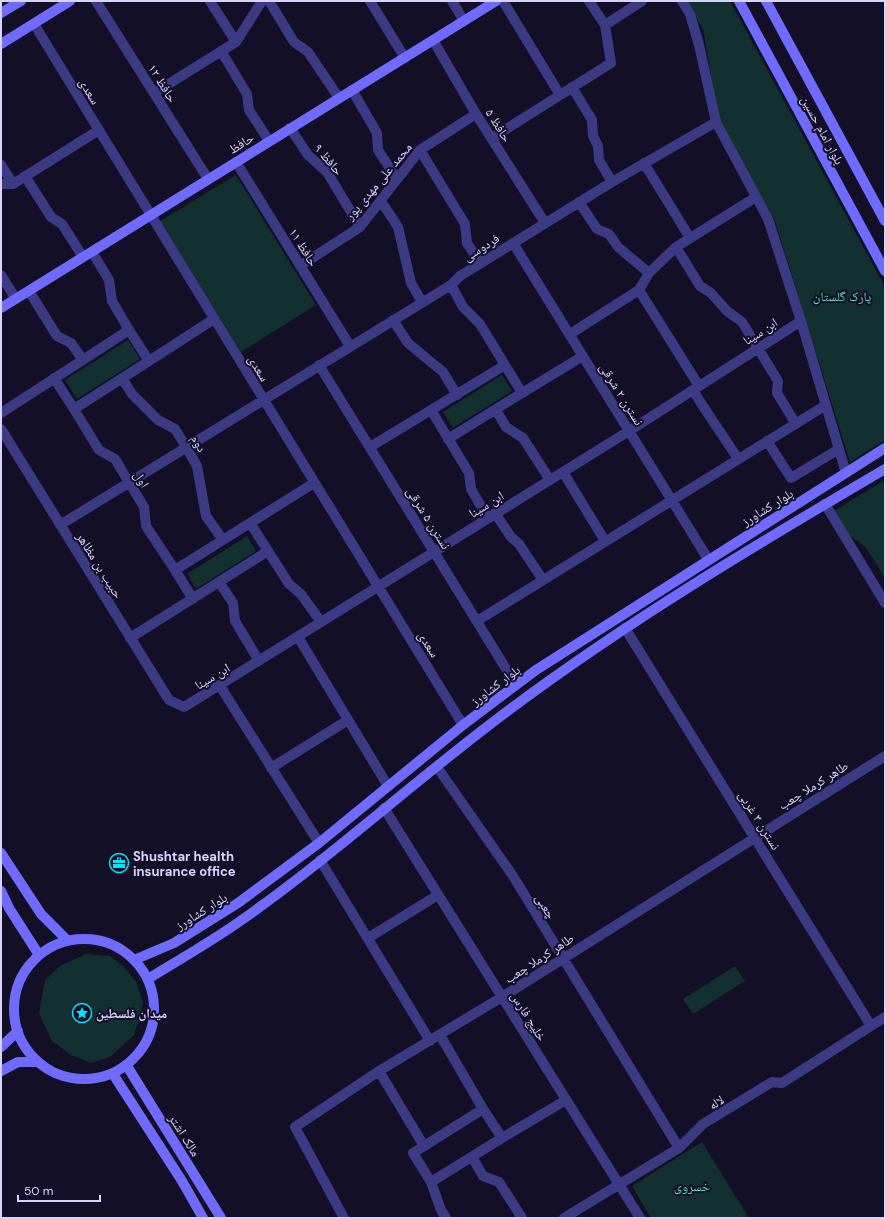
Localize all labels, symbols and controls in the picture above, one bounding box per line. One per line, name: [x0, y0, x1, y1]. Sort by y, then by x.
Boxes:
street label: حافظ ۱۲: [144, 61, 181, 106]
street label: سعدی: [75, 75, 104, 108]
street label: بلوار امام حسین: [797, 93, 848, 168]
street label: حافظ ۵: [482, 105, 515, 145]
street label: حافظ: [225, 129, 257, 158]
street label: محمد علی مهدی پور: [340, 139, 416, 224]
street label: حافظ ۹: [310, 140, 347, 179]
street label: حافظ ۱۱: [285, 225, 322, 270]
street label: فردوسی: [460, 230, 503, 265]
park label: پارک گلستان: [813, 288, 871, 305]
street label: ابن سینا: [740, 314, 781, 349]
street label: سعدی: [244, 352, 273, 385]
street label: نسترن ۲ شرقی: [596, 360, 648, 429]
street label: دوم: [187, 431, 210, 455]
street label: اول: [130, 468, 153, 491]
street label: نسترن ۵ شرقی: [403, 484, 455, 553]
street label: بلوار کشاورز: [737, 485, 796, 530]
street label: ابن سینا: [466, 487, 507, 522]
street label: حبیب بن مظاهر: [72, 528, 127, 601]
street label: سعدی: [414, 628, 443, 661]
street label: ابن سینا: [192, 659, 233, 694]
street label: بلوار کشاورز: [466, 661, 524, 710]
street label: طاهر کرملا چعب: [775, 757, 851, 814]
street label: نسترن ۳ غربی: [735, 787, 784, 853]
place label: Shushtar health insurance office: [133, 848, 236, 880]
office icon: Shushtar health insurance office: [108, 852, 130, 874]
street label: بلوار کشاورز: [171, 889, 230, 934]
street label: چعبی: [531, 891, 560, 922]
street label: طاهر کرملا چعب: [501, 930, 577, 987]
street label: خلیج فارس: [506, 988, 550, 1045]
place icon: میدان فلسطین: [71, 1002, 93, 1024]
place label: میدان فلسطین: [96, 1005, 167, 1022]
street label: لاله: [705, 1091, 728, 1114]
street label: مالک اشتر: [164, 1110, 204, 1160]
scale bar: [18, 1177, 100, 1203]
park label: خسروی: [674, 1178, 710, 1195]
text: 50 m: [24, 1183, 53, 1199]

